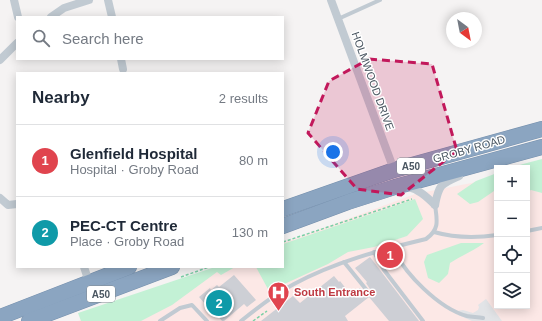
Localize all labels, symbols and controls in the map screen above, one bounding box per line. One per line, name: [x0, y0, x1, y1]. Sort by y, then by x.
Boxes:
north arrow: [446, 12, 482, 48]
search box: [16, 16, 284, 60]
icon: search: [30, 27, 52, 49]
text: Search here: [62, 30, 144, 47]
street label: HOLMWOOD DRIVE: [350, 30, 396, 132]
text: Nearby: [32, 88, 90, 107]
text: 2 results: [219, 91, 268, 106]
street label: GROBY ROAD: [432, 133, 506, 165]
your location: [323, 142, 343, 162]
text: Glenfield Hospital: [70, 145, 198, 162]
text: 1: [41, 153, 49, 168]
text: 80 m: [239, 153, 268, 168]
road number: A50: [397, 158, 425, 174]
text: Hospital · Groby Road: [70, 162, 199, 177]
map controls: [494, 165, 530, 309]
button: +: [494, 165, 530, 201]
button: −: [494, 201, 530, 237]
text: PEC-CT Centre: [70, 217, 178, 234]
text: 2: [41, 225, 49, 240]
text: 130 m: [232, 225, 268, 240]
text: Place · Groby Road: [70, 234, 184, 249]
button: locate: [494, 237, 530, 273]
pin: 1: [377, 240, 403, 270]
button: layers: [494, 273, 530, 309]
hospital icon: South Entrance: [266, 279, 292, 312]
road number: A50: [87, 286, 115, 302]
place label: South Entrance: [294, 286, 375, 298]
pin: 2: [206, 288, 232, 318]

